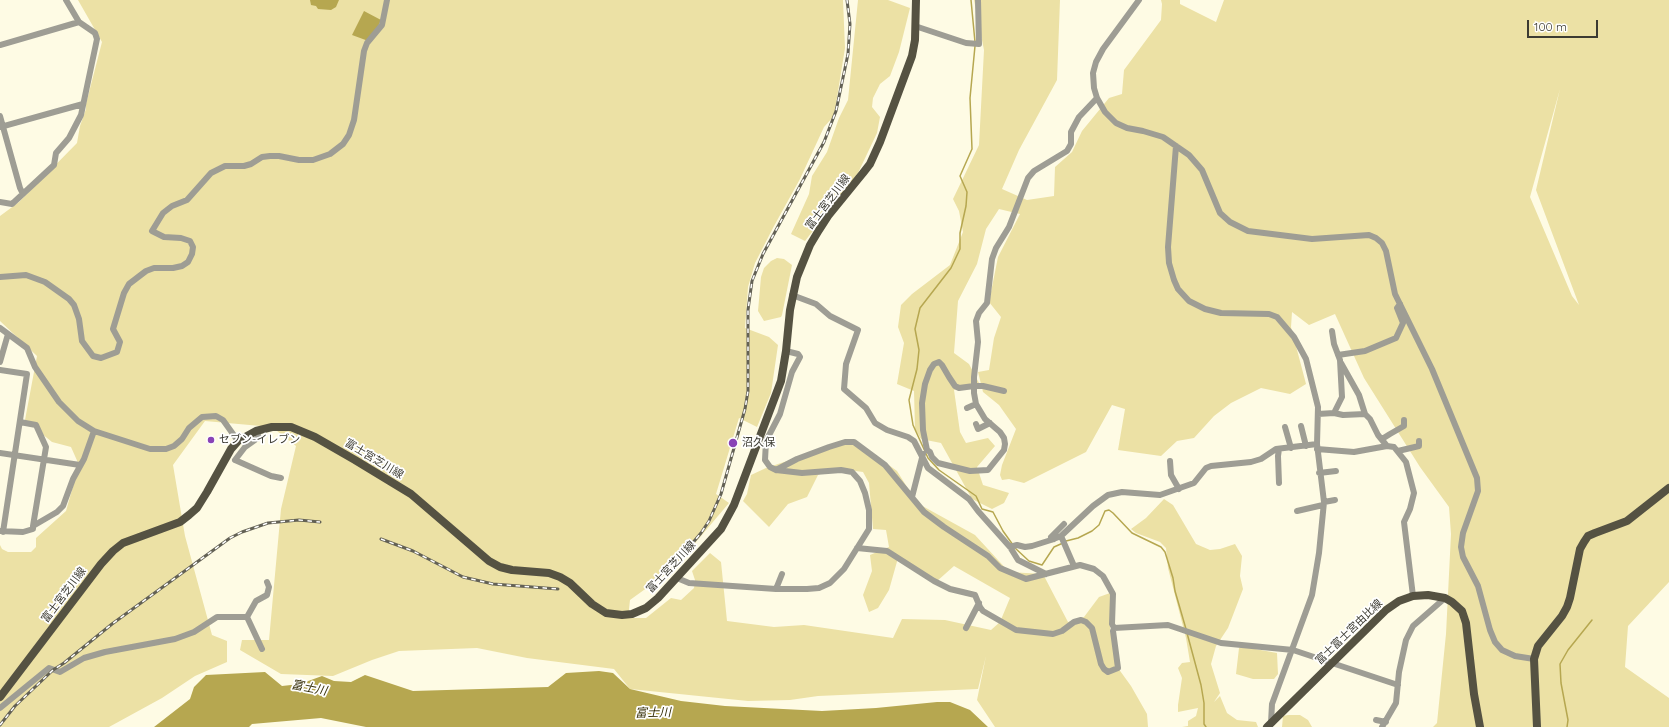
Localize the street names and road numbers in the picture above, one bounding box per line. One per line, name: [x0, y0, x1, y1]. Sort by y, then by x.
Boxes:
street label: 富士宮芝川線: [803, 172, 853, 232]
street label: 富士宮芝川線: [342, 436, 406, 482]
street label: 富士宮芝川線: [644, 538, 698, 596]
street label: 富士宮芝川線: [39, 565, 89, 625]
street label: 富士富士宮由比線: [1313, 597, 1385, 667]

